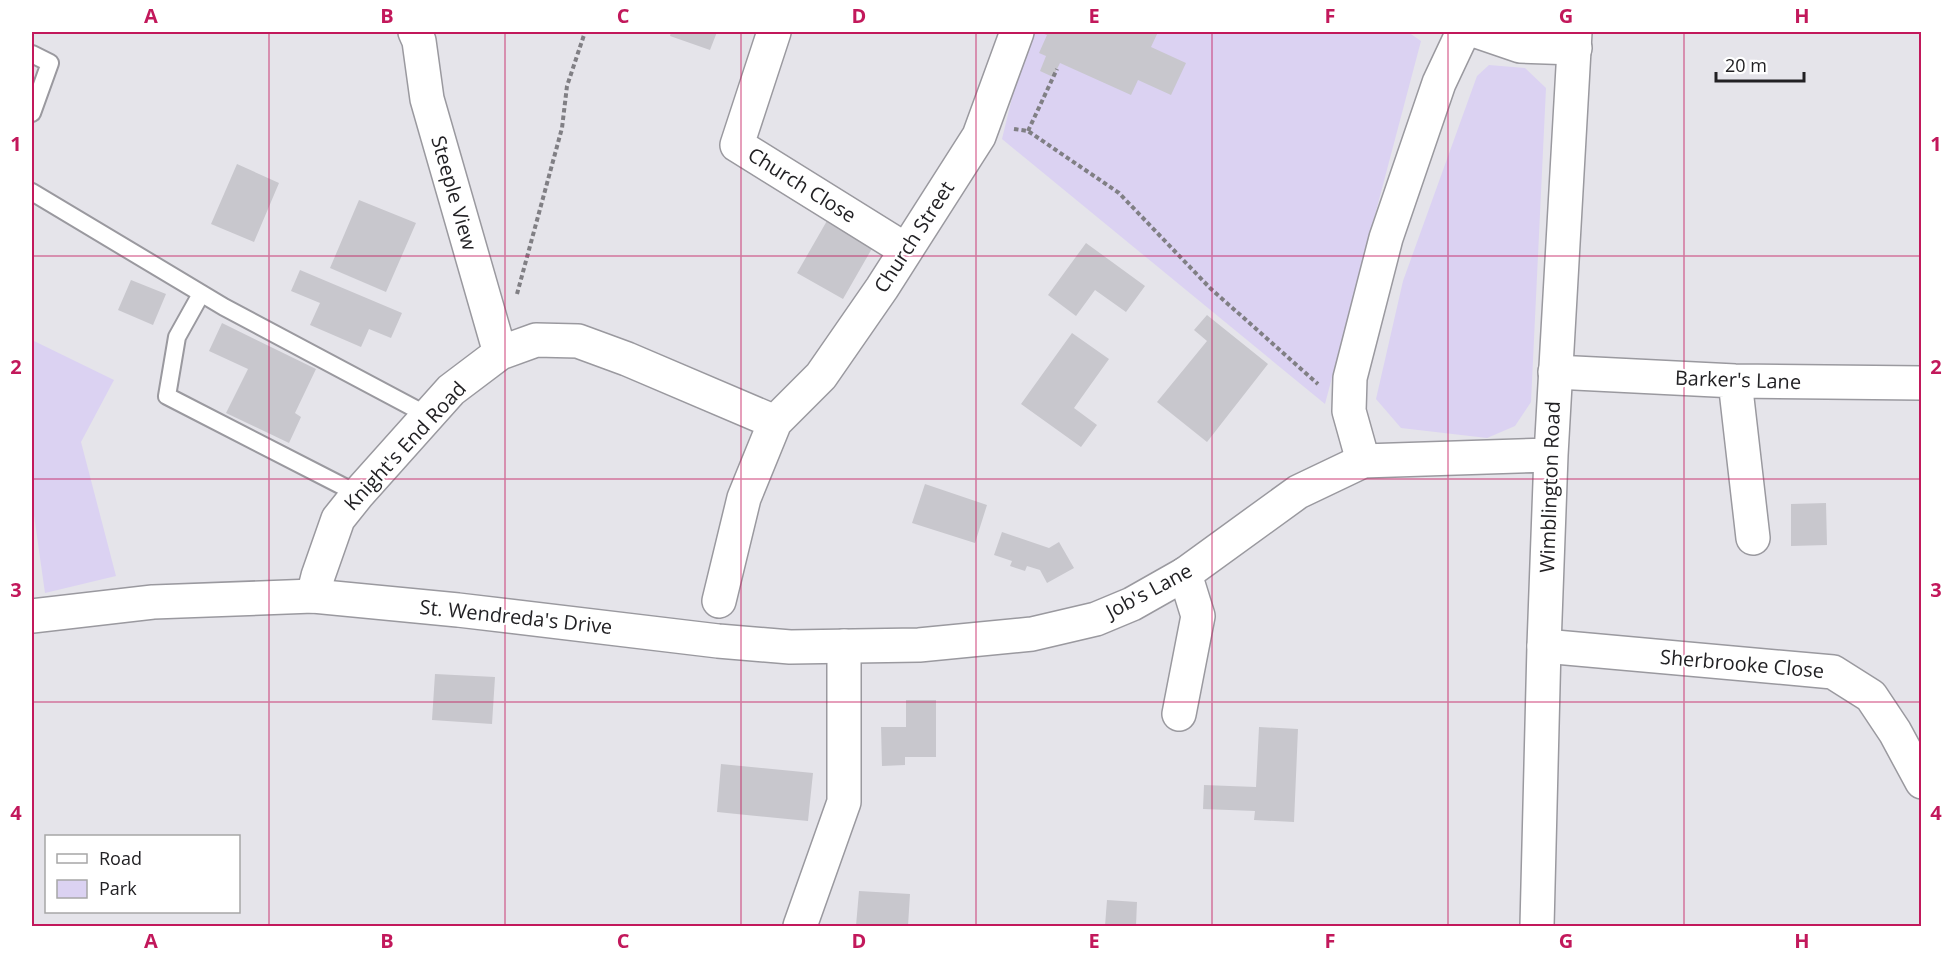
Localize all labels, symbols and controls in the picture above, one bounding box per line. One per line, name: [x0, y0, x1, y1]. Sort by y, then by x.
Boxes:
text: A: [144, 2, 158, 29]
text: B: [380, 2, 394, 29]
text: C: [617, 2, 630, 29]
text: D: [852, 2, 866, 29]
text: E: [1088, 2, 1100, 29]
text: F: [1325, 2, 1335, 29]
text: G: [1559, 2, 1573, 29]
text: H: [1794, 2, 1810, 29]
scale bar: [1716, 45, 1804, 83]
text: 20 m: [1725, 53, 1767, 77]
text: 1: [10, 130, 22, 157]
text: 1: [1930, 130, 1942, 157]
street label: Steeple View: [425, 132, 484, 254]
street label: Church Close: [743, 141, 861, 229]
street label: Church Street: [867, 176, 960, 298]
text: 2: [10, 353, 22, 380]
text: 2: [1930, 353, 1942, 380]
street label: Barker's Lane: [1674, 364, 1802, 395]
street label: Knight's End Road: [338, 375, 472, 516]
street label: Wimblington Road: [1533, 401, 1566, 573]
street label: Job's Lane: [1099, 557, 1197, 625]
text: 3: [10, 576, 22, 603]
text: 3: [1930, 576, 1942, 603]
street label: St. Wendreda's Drive: [418, 593, 614, 640]
street label: Sherbrooke Close: [1659, 643, 1825, 684]
text: 4: [10, 799, 22, 826]
text: 4: [1930, 799, 1942, 826]
legend: [45, 835, 240, 913]
text: Road: [99, 846, 142, 870]
text: Park: [99, 876, 137, 900]
text: A: [144, 927, 158, 954]
text: B: [380, 927, 394, 954]
text: C: [617, 927, 630, 954]
text: D: [852, 927, 866, 954]
text: E: [1088, 927, 1100, 954]
text: F: [1325, 927, 1335, 954]
text: G: [1559, 927, 1573, 954]
text: H: [1794, 927, 1810, 954]

